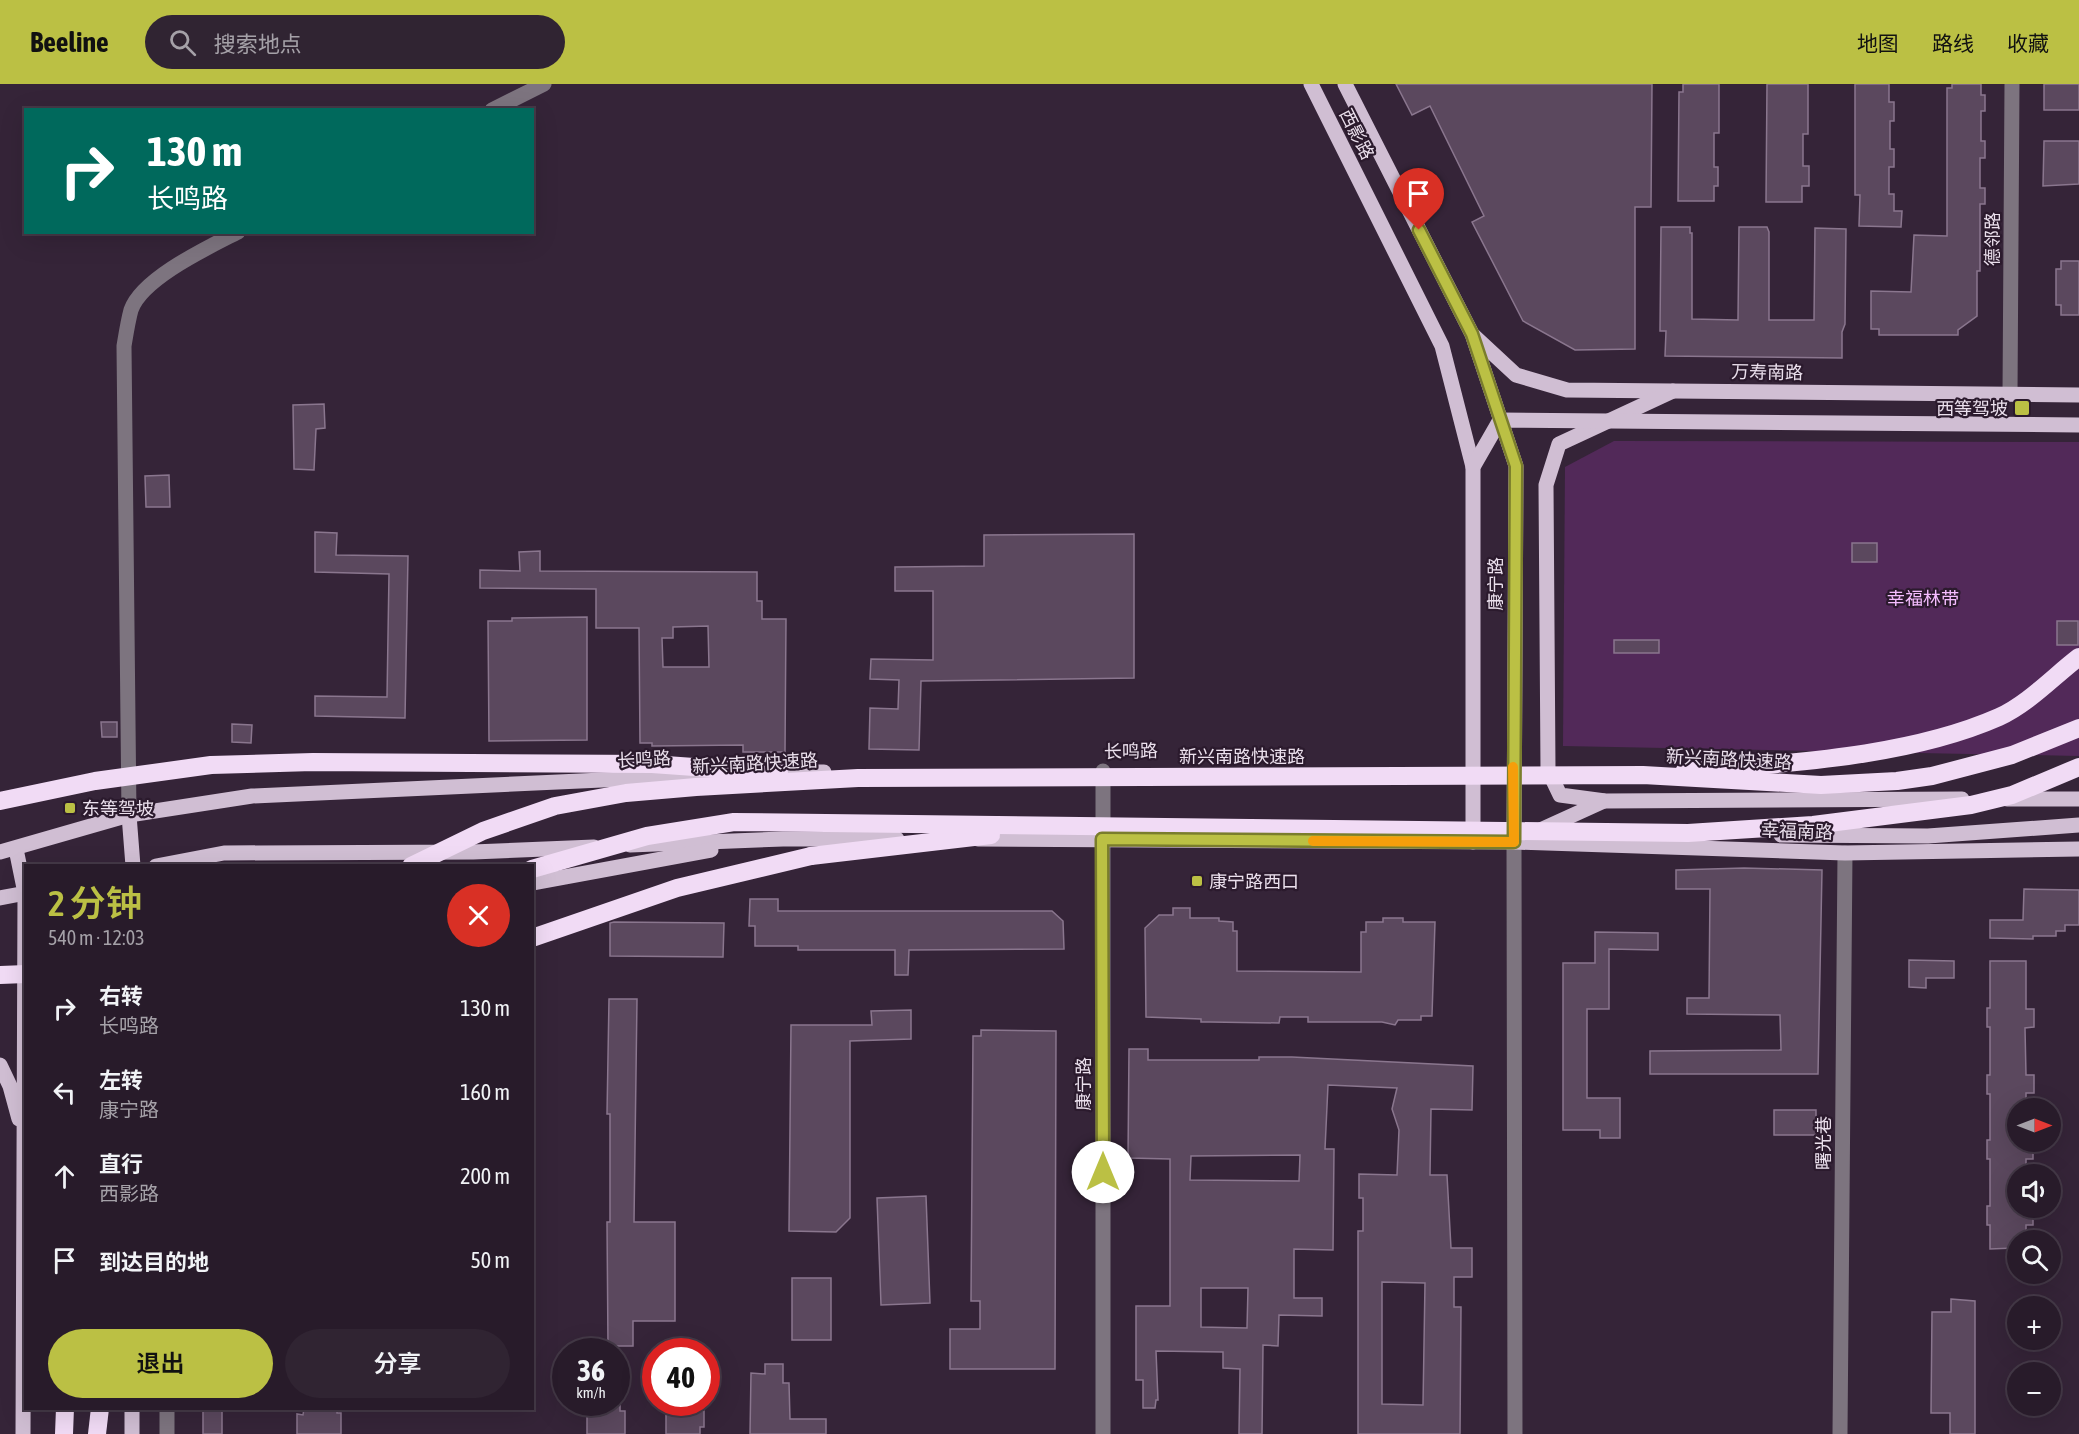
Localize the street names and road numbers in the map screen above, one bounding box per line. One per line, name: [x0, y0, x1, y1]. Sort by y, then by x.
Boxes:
street label: 西影路: [1335, 105, 1379, 163]
street label: 德邻路: [1982, 212, 2003, 266]
street label: 万寿南路: [1731, 361, 1803, 383]
street label: 康宁路: [1485, 557, 1506, 611]
street label: 长鸣路: [1104, 740, 1158, 762]
street label: 新兴南路快速路: [1666, 745, 1792, 773]
street label: 新兴南路快速路: [1179, 746, 1305, 767]
street label: 长鸣路: [616, 747, 672, 771]
street label: 新兴南路快速路: [692, 749, 818, 777]
street label: 幸福南路: [1761, 819, 1833, 843]
street label: 康宁路: [1073, 1057, 1094, 1111]
street label: 曙光巷: [1813, 1116, 1834, 1170]

